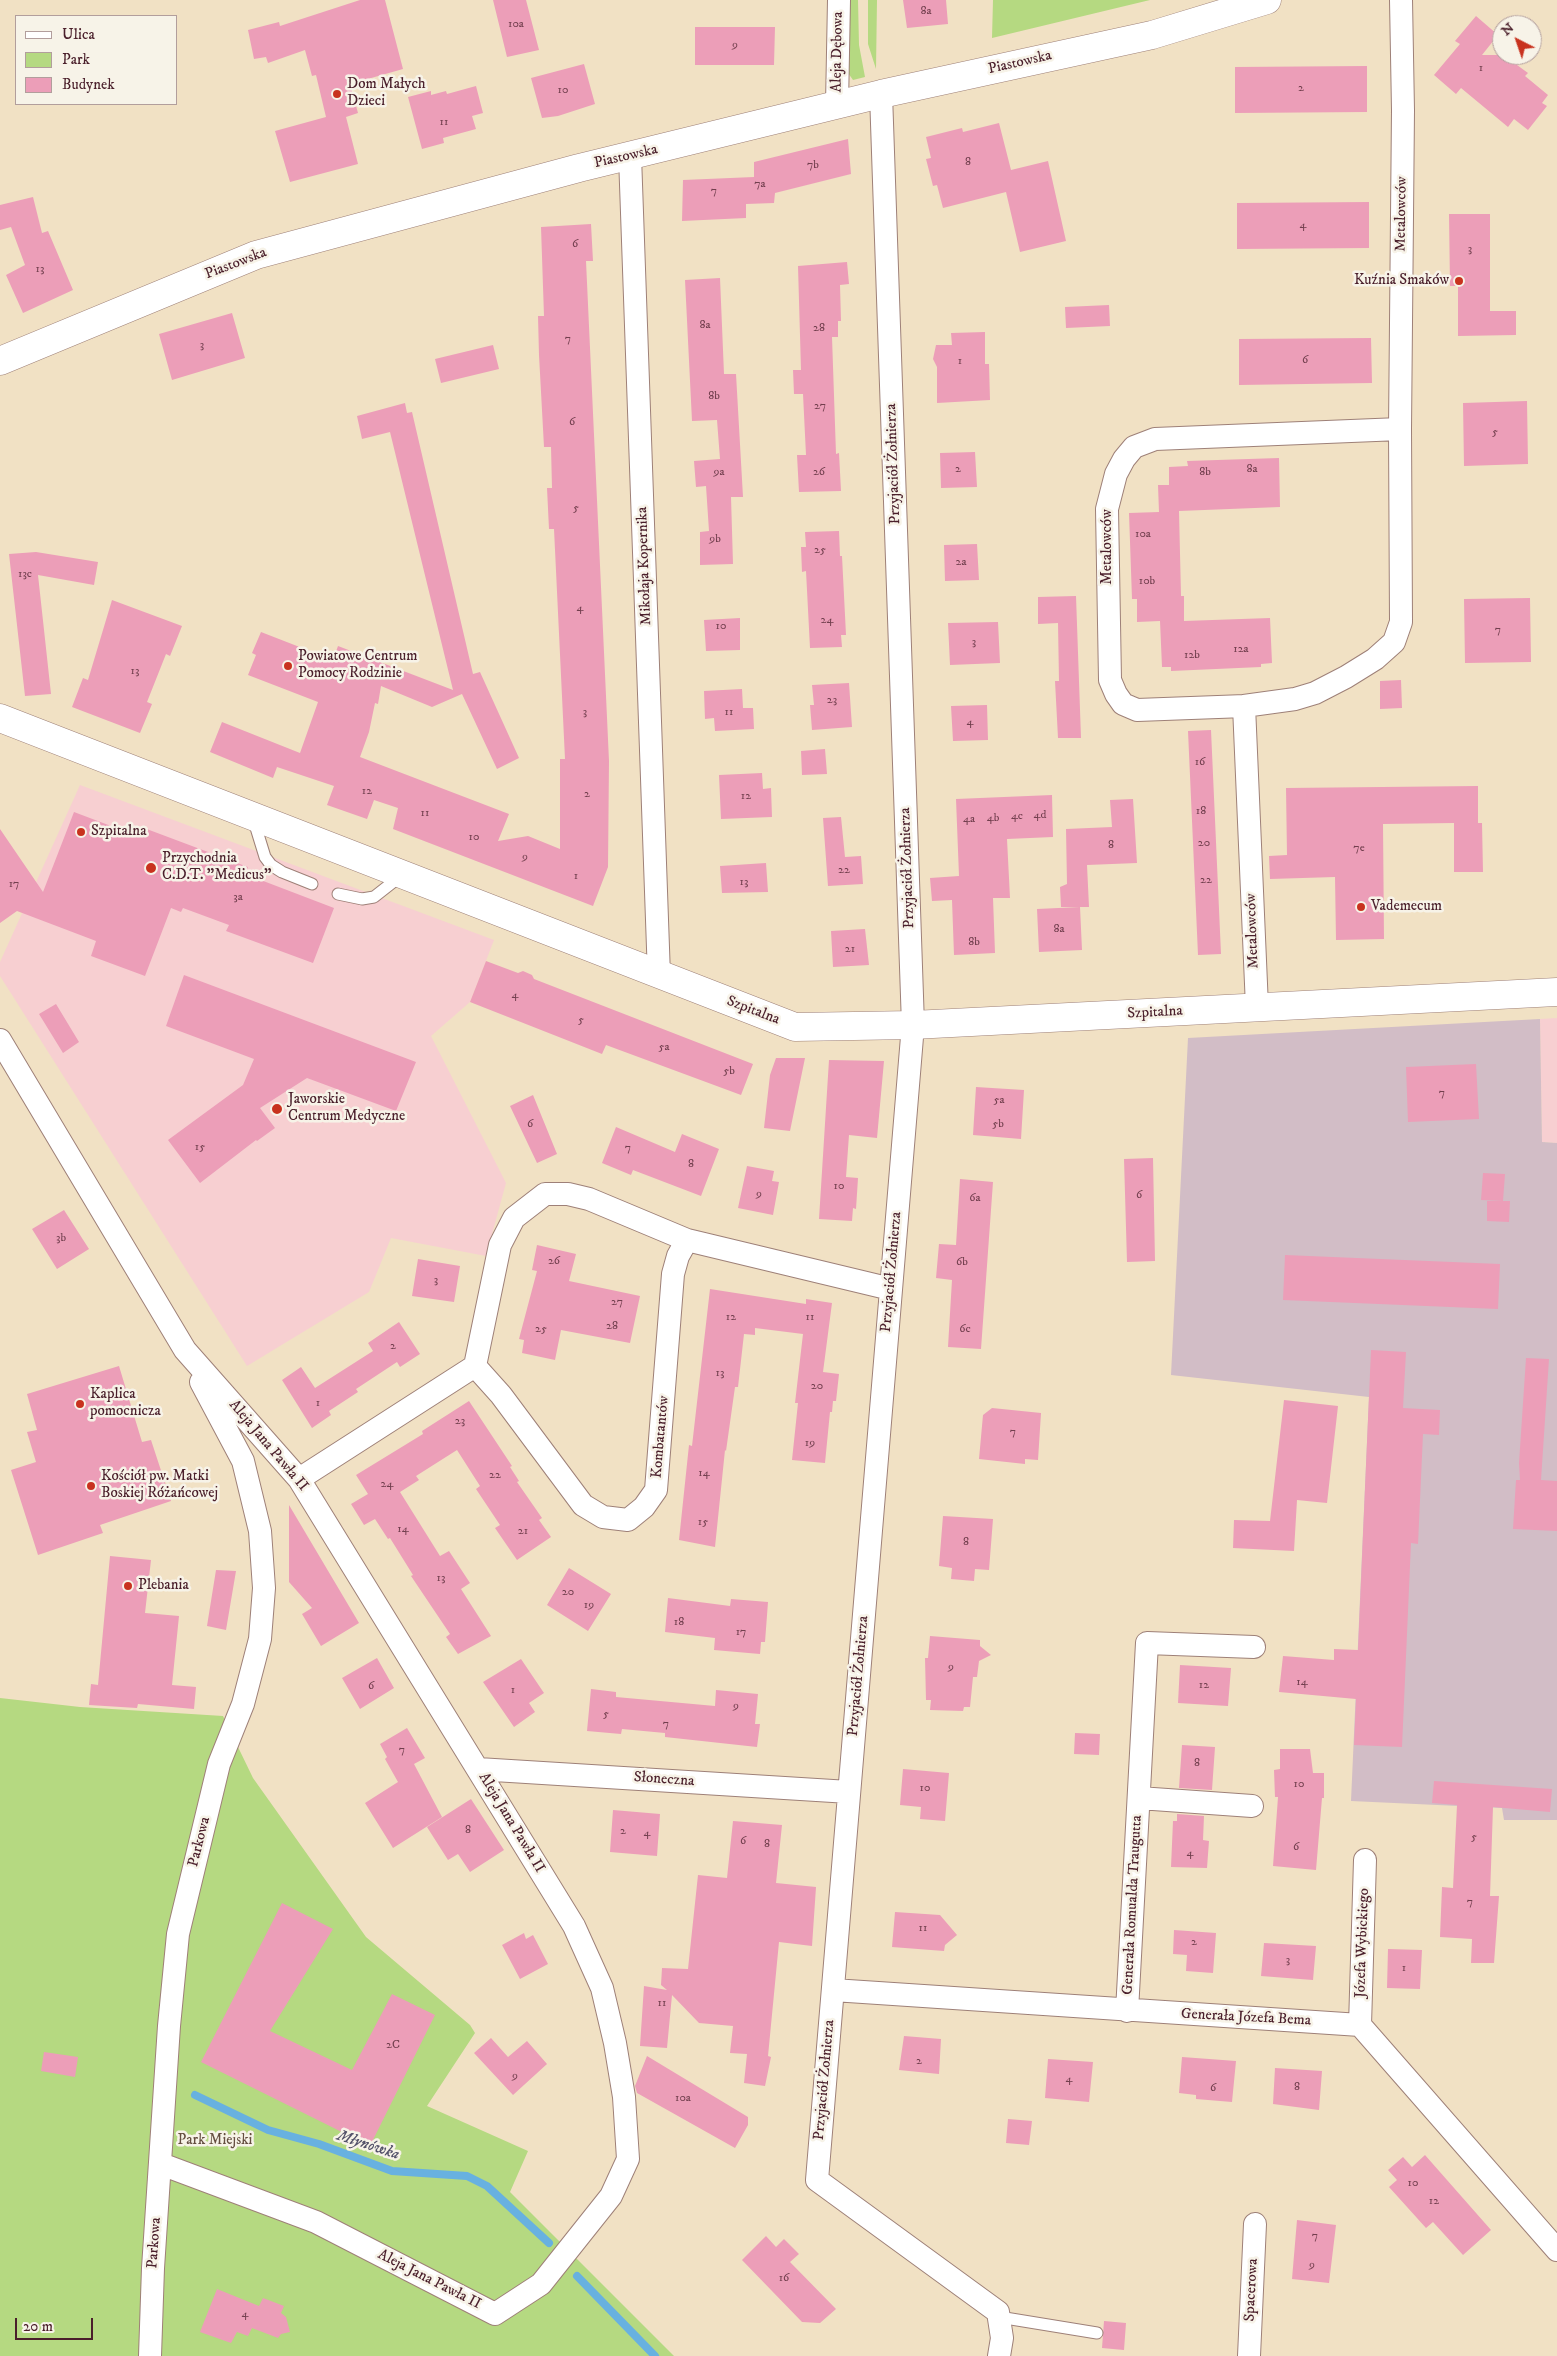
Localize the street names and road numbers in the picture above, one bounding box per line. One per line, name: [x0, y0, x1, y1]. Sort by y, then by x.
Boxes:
street label: Aleja Dębowa: [828, 11, 848, 93]
street label: Piastowska: [987, 47, 1053, 79]
street label: Piastowska: [593, 141, 659, 173]
street label: Metalowców: [1392, 176, 1412, 252]
street label: Piastowska: [203, 244, 269, 284]
street label: Przyjaciół Żołnierza: [883, 403, 905, 525]
street label: Mikołaja Kopernika: [634, 506, 656, 626]
street label: Metalowców: [1099, 509, 1117, 585]
street label: Przyjaciół Żołnierza: [897, 807, 919, 929]
street label: Metalowców: [1243, 893, 1263, 969]
street label: Szpitalna: [724, 993, 782, 1029]
street label: Szpitalna: [1127, 1003, 1183, 1023]
street label: Przyjaciół Żołnierza: [878, 1211, 906, 1333]
street label: Kombatantów: [648, 1395, 674, 1479]
street label: Aleja Jana Pawła II: [225, 1397, 311, 1495]
street label: Przyjaciół Żołnierza: [845, 1615, 873, 1737]
street label: Słoneczna: [633, 1769, 695, 1791]
street label: Aleja Jana Pawła II: [474, 1770, 548, 1876]
street label: Parkowa: [185, 1815, 215, 1869]
street label: Generała Romualda Traugutta: [1119, 1815, 1147, 1995]
street label: Józefa Wybickiego: [1352, 1888, 1374, 1998]
street label: Generała Józefa Bema: [1181, 2006, 1311, 2030]
street label: Przyjaciół Żołnierza: [811, 2019, 839, 2141]
street label: Parkowa: [144, 2217, 166, 2269]
street label: Aleja Jana Pawła II: [374, 2246, 484, 2314]
street label: Spacerowa: [1241, 2258, 1263, 2322]

